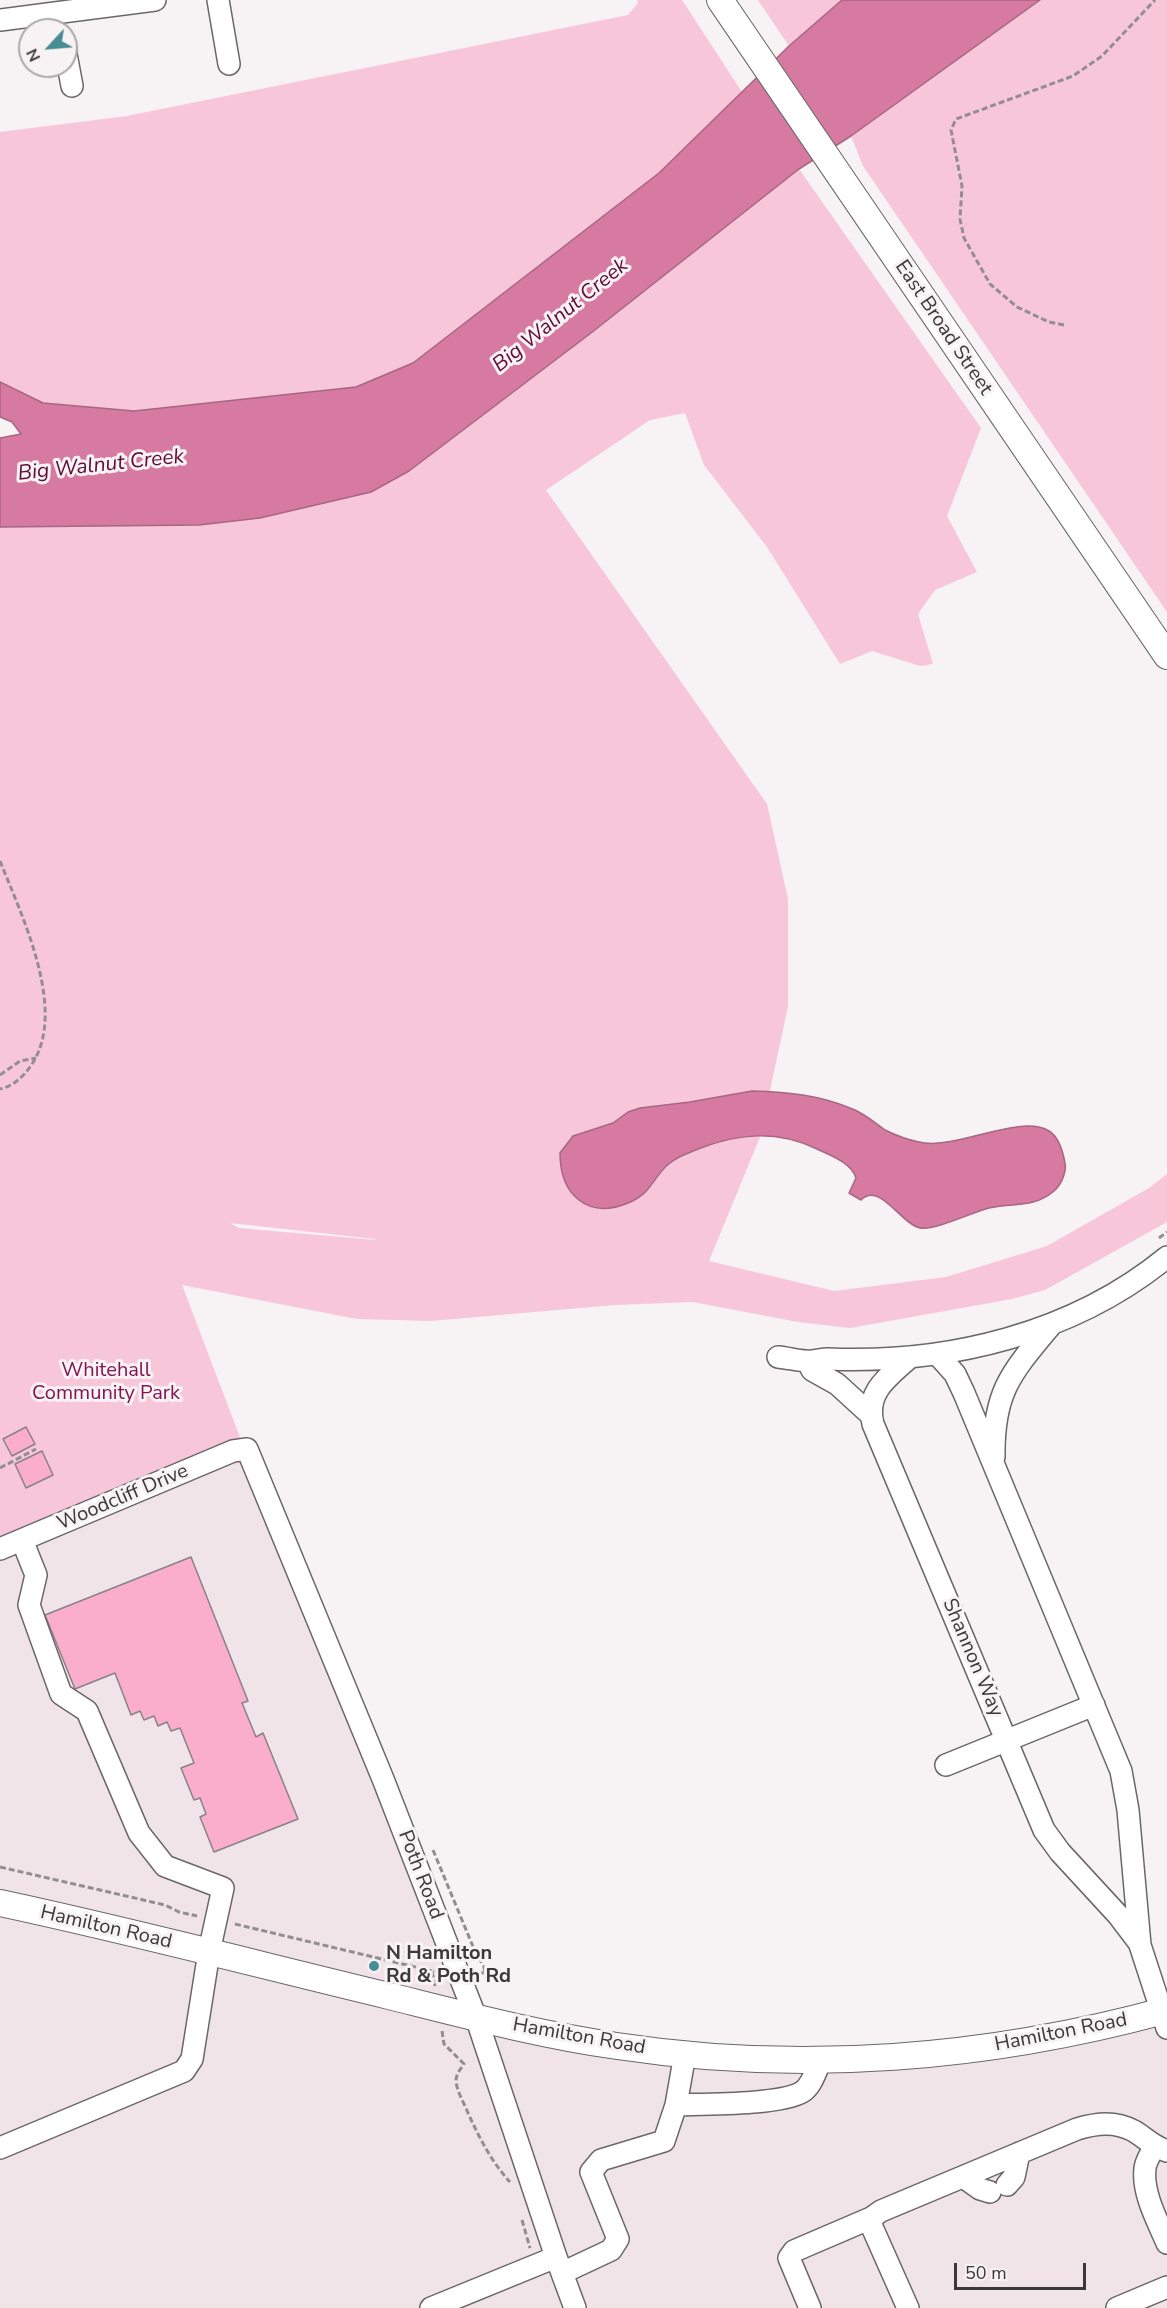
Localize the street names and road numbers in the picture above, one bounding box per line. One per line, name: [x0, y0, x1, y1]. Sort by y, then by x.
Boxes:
street label: East Broad Street: [889, 256, 997, 400]
street label: Woodcliff Drive: [54, 1460, 192, 1536]
street label: Shannon Way: [936, 1595, 1008, 1721]
street label: Poth Road: [392, 1827, 448, 1923]
street label: Hamilton Road: [38, 1901, 174, 1955]
street label: Hamilton Road: [993, 2008, 1129, 2058]
street label: Hamilton Road: [511, 2014, 647, 2060]

